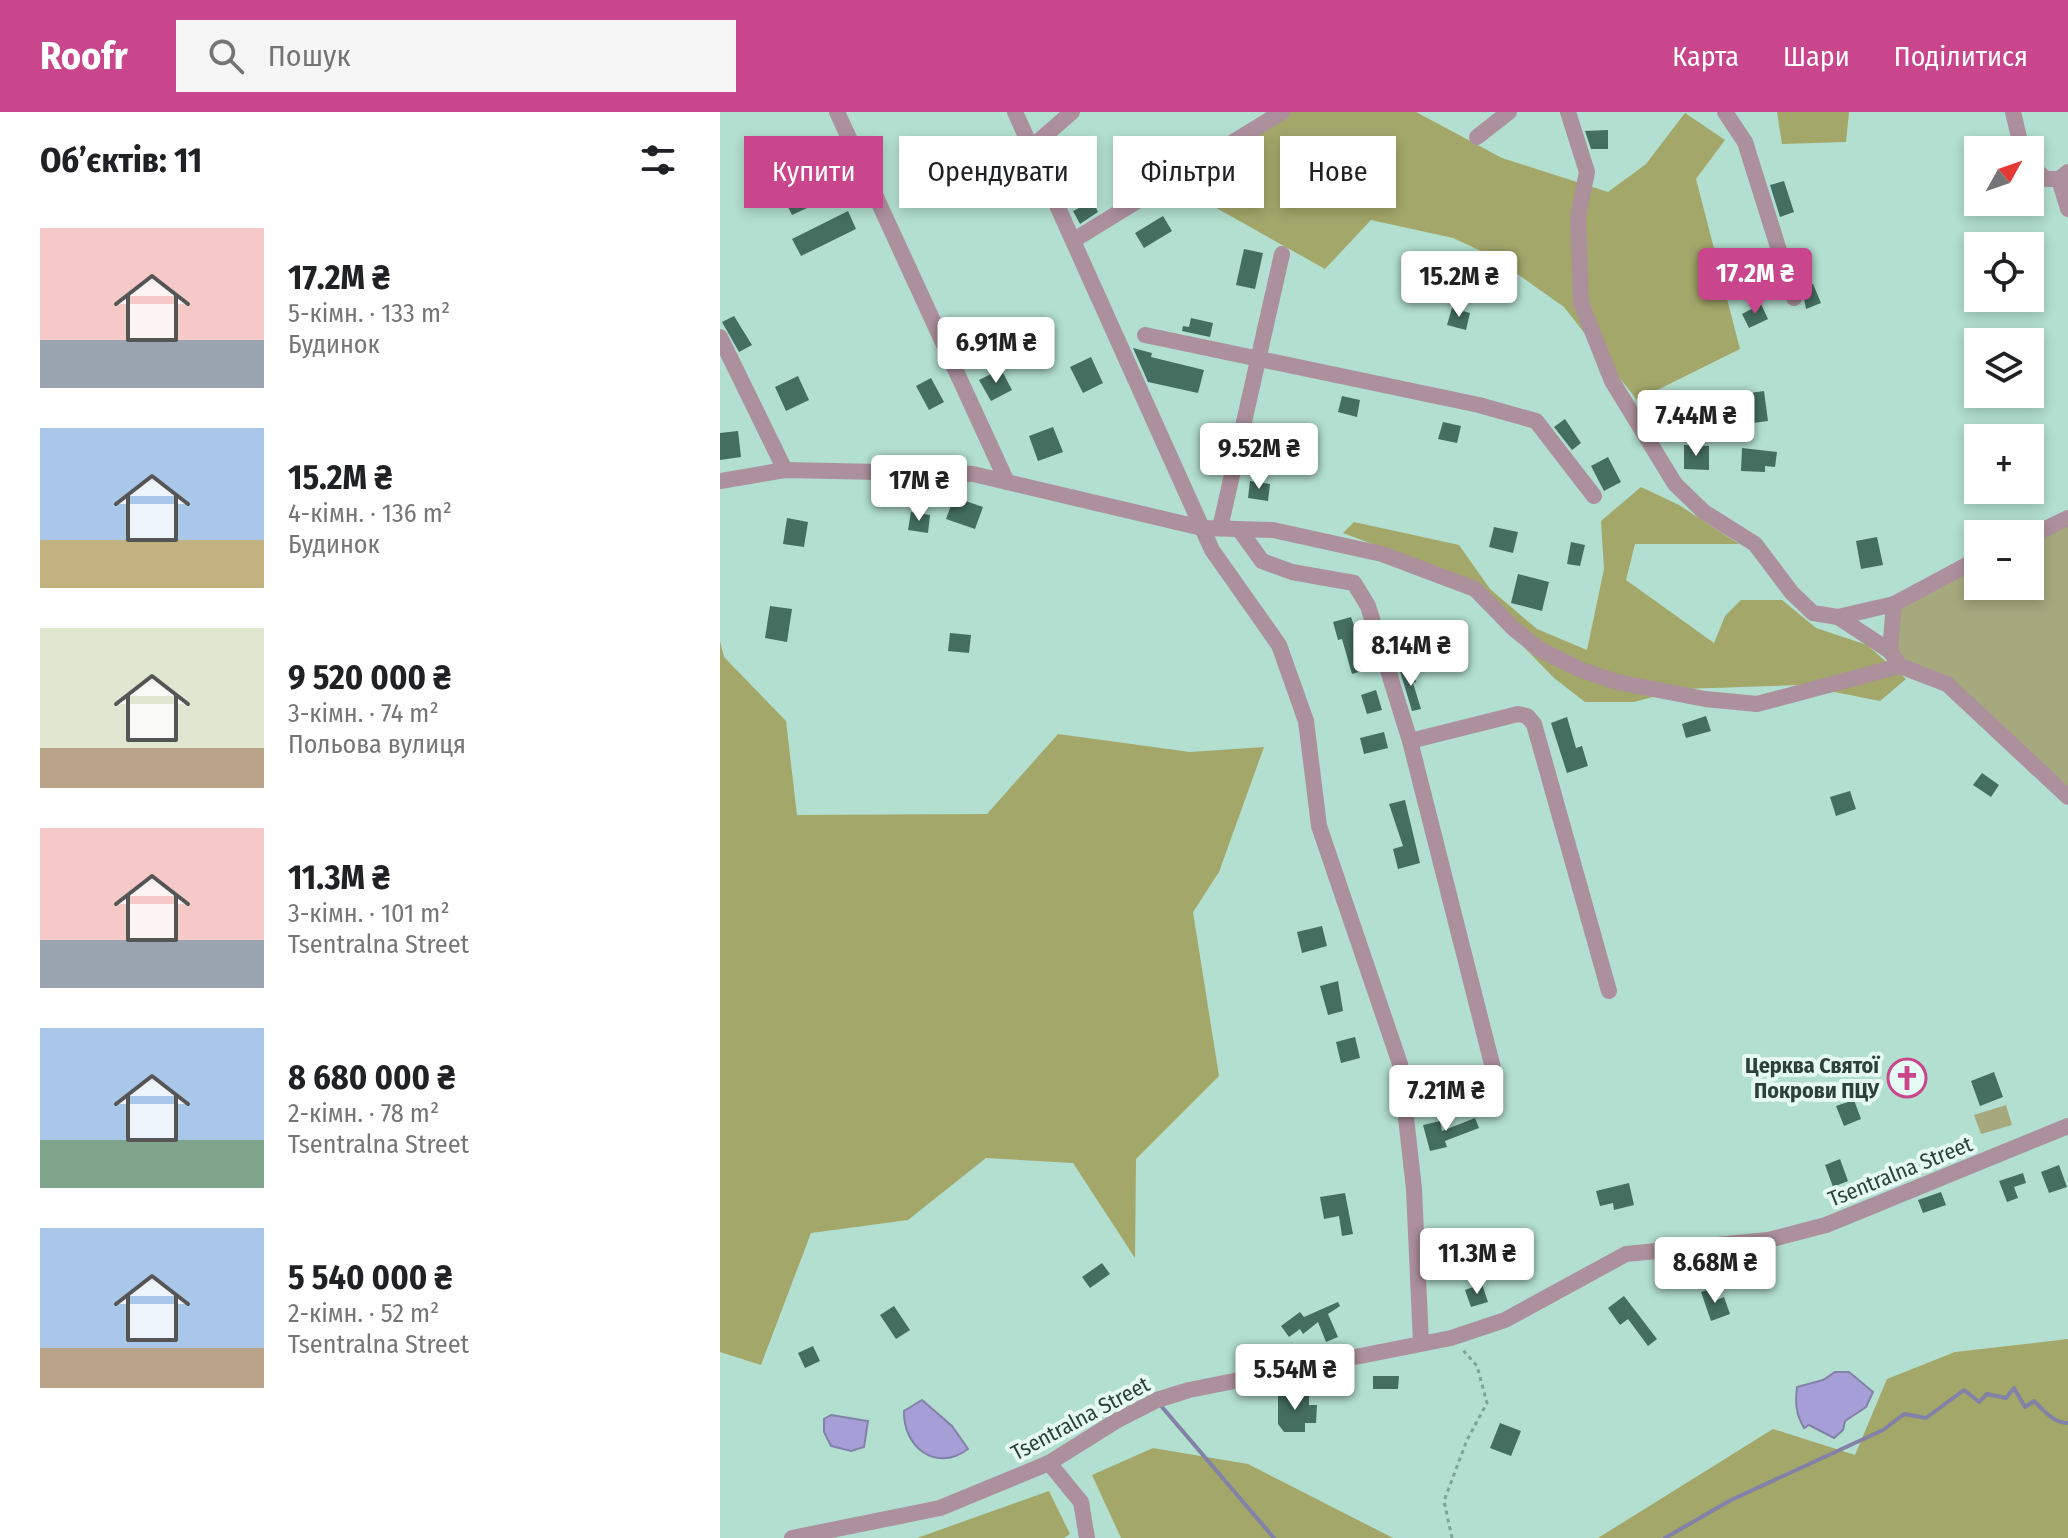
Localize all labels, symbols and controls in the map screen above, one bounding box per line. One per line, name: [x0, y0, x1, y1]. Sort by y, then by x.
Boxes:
search box: [176, 20, 736, 92]
text: Roofr: [40, 33, 128, 79]
icon: search: [204, 34, 248, 78]
text: Пошук: [268, 38, 351, 74]
text: Карта: [1672, 40, 1739, 73]
text: Шари: [1783, 40, 1850, 73]
text: Поділитися: [1894, 40, 2028, 73]
chip: Купити: [744, 136, 883, 208]
chip: Орендувати: [899, 136, 1097, 208]
chip: Фільтри: [1113, 136, 1264, 208]
chip: Нове: [1280, 136, 1396, 208]
north arrow: [1964, 136, 2044, 216]
map controls: [1964, 136, 2044, 600]
icon: filters: [636, 138, 680, 182]
text: Об’єктів: 11: [40, 140, 202, 181]
button: locate: [1964, 232, 2044, 312]
pin: 17.2M ₴: [1681, 248, 1829, 316]
pin: 15.2M ₴: [1385, 251, 1533, 319]
text: 17.2M ₴: [288, 257, 390, 298]
text: 17.2M ₴: [1716, 258, 1794, 289]
icon: home: [104, 260, 200, 356]
text: 15.2M ₴: [1419, 261, 1499, 292]
text: 5-кімн. · 133 m²: [288, 298, 450, 329]
pin: 6.91M ₴: [922, 317, 1070, 385]
text: 6.91M ₴: [956, 327, 1036, 358]
button: layers: [1964, 328, 2044, 408]
text: Будинок: [288, 329, 380, 360]
pin: 7.44M ₴: [1622, 390, 1770, 458]
text: 7.44M ₴: [1655, 400, 1737, 431]
pin: 9.52M ₴: [1185, 423, 1333, 491]
button: +: [1964, 424, 2044, 504]
text: 9.52M ₴: [1218, 433, 1300, 464]
pin: 17M ₴: [863, 455, 975, 523]
text: 15.2M ₴: [288, 457, 392, 498]
icon: home: [104, 460, 200, 556]
text: 17M ₴: [889, 465, 949, 496]
text: 4-кімн. · 136 m²: [288, 498, 452, 529]
button: −: [1964, 520, 2044, 600]
text: Будинок: [288, 529, 380, 560]
pin: 8.14M ₴: [1337, 620, 1485, 688]
text: 8.14M ₴: [1371, 630, 1451, 661]
text: 9 520 000 ₴: [288, 657, 451, 698]
icon: home: [104, 660, 200, 756]
text: 3-кімн. · 74 m²: [288, 698, 439, 729]
text: Польова вулиця: [288, 729, 466, 760]
text: 11.3M ₴: [288, 857, 390, 898]
icon: home: [104, 860, 200, 956]
text: 3-кімн. · 101 m²: [288, 898, 450, 929]
text: Tsentralna Street: [288, 929, 469, 960]
place label: Церква Святої Покрови ПЦУ: [1745, 1052, 1880, 1104]
text: 8 680 000 ₴: [288, 1057, 455, 1098]
church icon: Церква Святої Покрови ПЦУ: [1886, 1057, 1928, 1099]
icon: home: [104, 1060, 200, 1156]
pin: 7.21M ₴: [1372, 1065, 1520, 1133]
text: 7.21M ₴: [1407, 1075, 1485, 1106]
text: 2-кімн. · 78 m²: [288, 1098, 439, 1129]
text: Tsentralna Street: [288, 1129, 469, 1160]
street label: Tsentralna Street: [1824, 1130, 1977, 1213]
pin: 11.3M ₴: [1403, 1228, 1551, 1296]
pin: 8.68M ₴: [1641, 1237, 1789, 1305]
text: 11.3M ₴: [1438, 1238, 1516, 1269]
text: 8.68M ₴: [1673, 1247, 1757, 1278]
text: 5 540 000 ₴: [288, 1257, 452, 1298]
icon: home: [104, 1260, 200, 1356]
text: 2-кімн. · 52 m²: [288, 1298, 439, 1329]
text: Tsentralna Street: [288, 1329, 469, 1360]
pin: 5.54M ₴: [1221, 1344, 1369, 1412]
text: 5.54M ₴: [1254, 1354, 1337, 1385]
street label: Tsentralna Street: [1006, 1370, 1155, 1466]

